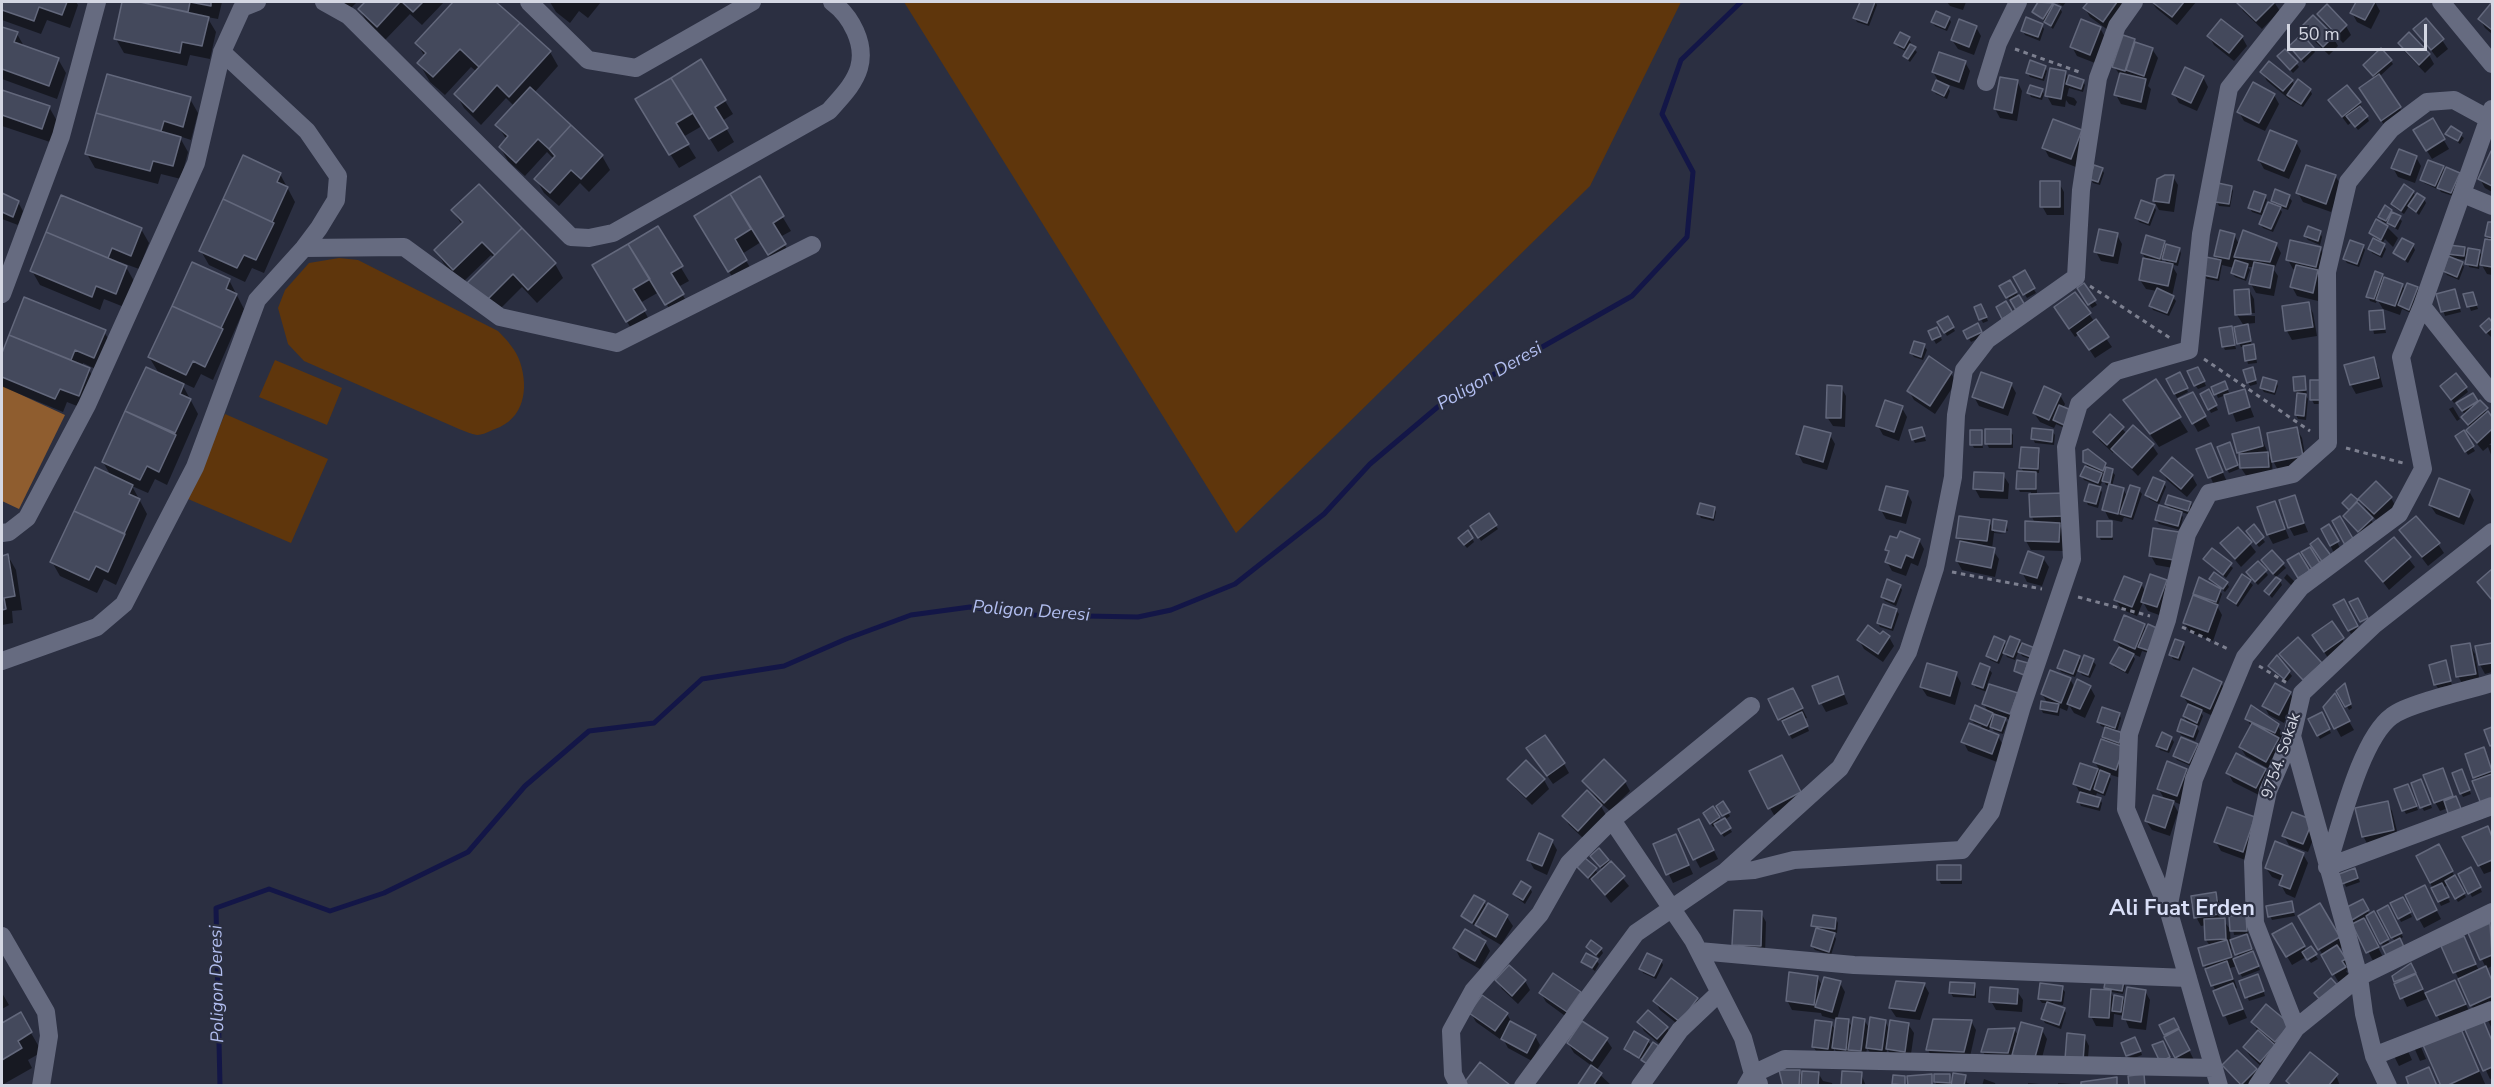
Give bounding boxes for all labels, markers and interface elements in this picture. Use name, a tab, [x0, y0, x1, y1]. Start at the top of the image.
scale bar	[2290, 12, 2430, 50]
text: 50 m	[2298, 22, 2340, 46]
water label: Poligon Deresi	[1434, 338, 1546, 416]
water label: Poligon Deresi	[972, 597, 1090, 627]
street label: 9754. Sokak	[2258, 711, 2306, 801]
district label: Ali Fuat Erden	[2109, 897, 2255, 923]
water label: Poligon Deresi	[206, 925, 230, 1043]

